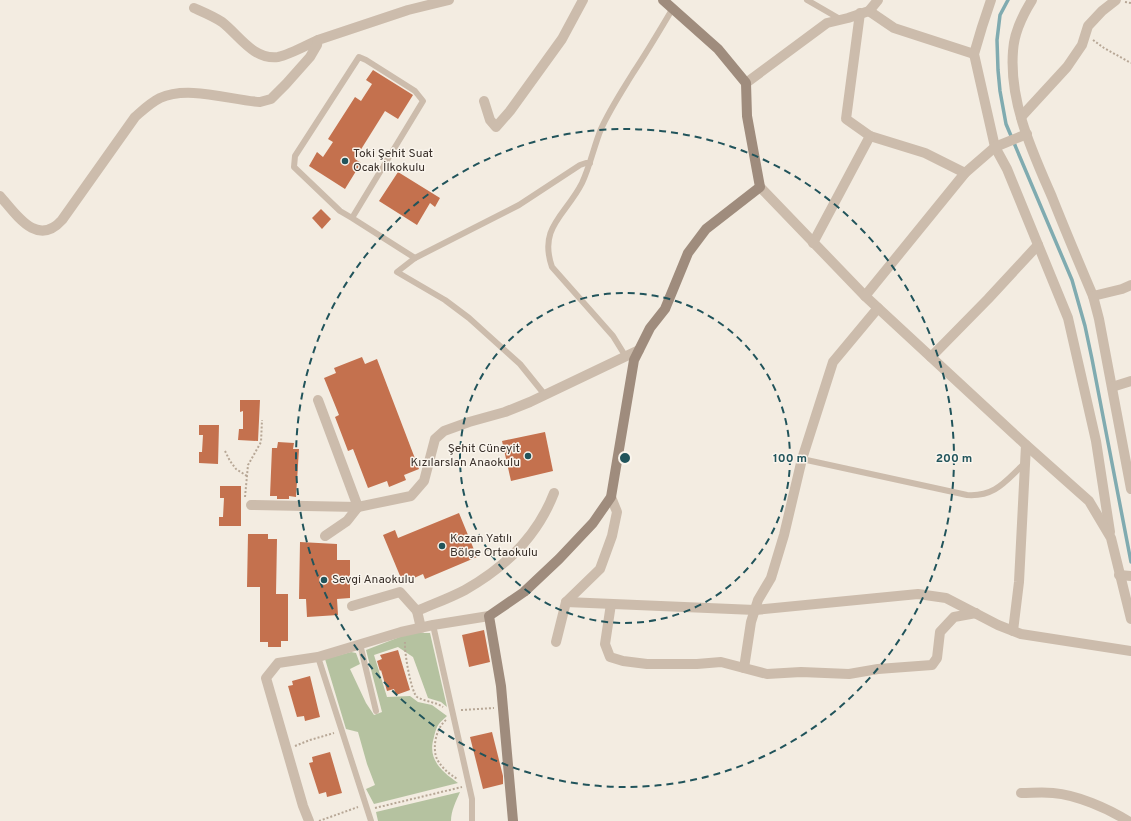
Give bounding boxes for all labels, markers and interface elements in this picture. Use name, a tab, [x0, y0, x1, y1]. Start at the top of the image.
place label: Toki Şehit Suat Ocak İlkokulu	[353, 146, 433, 176]
marker: Toki Şehit Suat Ocak İlkokulu	[340, 156, 350, 166]
place label: Şehit Cüneyit Kızılarslan Anaokulu	[410, 441, 520, 471]
marker: Şehit Cüneyit Kızılarslan Anaokulu	[523, 451, 533, 461]
centre of rings	[618, 451, 632, 465]
text: 100 m	[773, 451, 807, 467]
text: 200 m	[936, 451, 972, 467]
place label: Kozan Yatılı Bölge Ortaokulu	[450, 531, 538, 561]
marker: Kozan Yatılı Bölge Ortaokulu	[437, 541, 447, 551]
place label: Sevgi Anaokulu	[332, 572, 414, 588]
marker: Sevgi Anaokulu	[319, 575, 329, 585]

